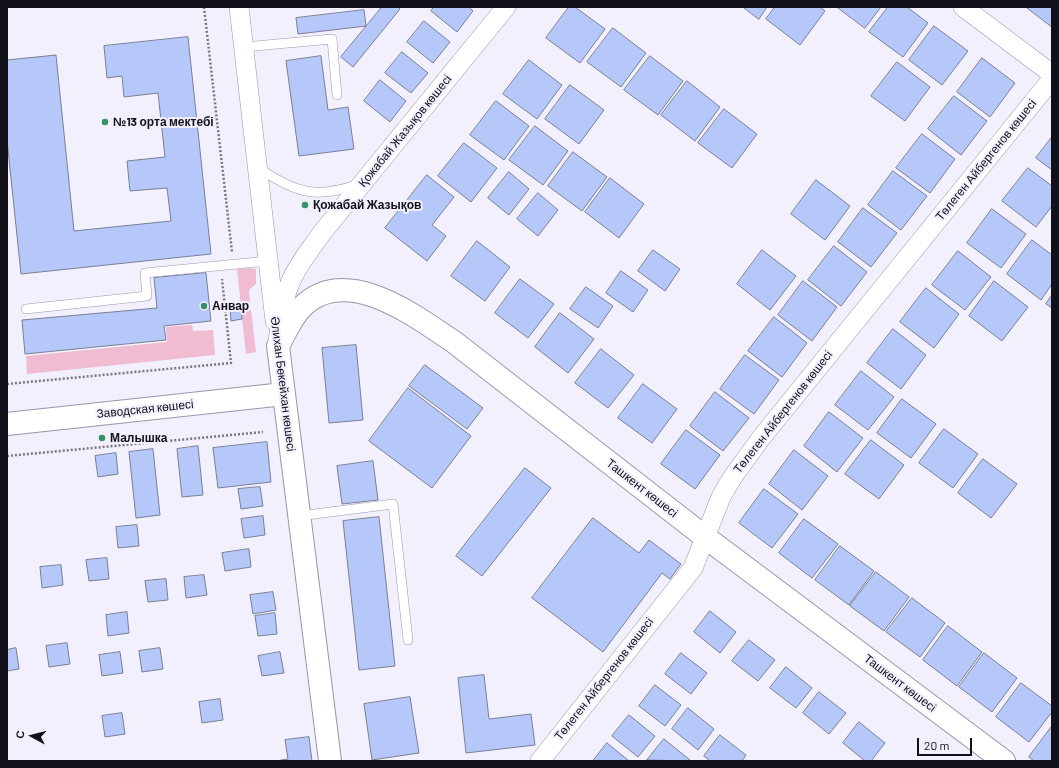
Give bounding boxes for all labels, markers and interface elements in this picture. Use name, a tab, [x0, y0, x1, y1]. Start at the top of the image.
street label: Қожабай Жазықов көшесі	[355, 72, 455, 190]
street label: Төлеген Айбергенов көшесі	[933, 96, 1039, 224]
place label: №13 орта мектебі	[113, 115, 214, 129]
marker: №13 орта мектебі	[100, 117, 110, 127]
place label: Қожабай Жазықов	[313, 198, 421, 212]
marker: Қожабай Жазықов	[300, 200, 310, 210]
place label: Анвар	[212, 299, 249, 313]
marker: Анвар	[199, 301, 209, 311]
street label: Әлихан Бөкейхан көшесі	[268, 316, 298, 452]
street label: Төлеген Айбергенов көшесі	[731, 348, 835, 476]
street label: Заводская көшесі	[96, 397, 194, 421]
place label: Малышка	[110, 431, 167, 445]
marker: Малышка	[97, 433, 107, 443]
street label: Ташкент көшесі	[603, 456, 681, 520]
street label: Төлеген Айбергенов көшесі	[552, 615, 656, 743]
street label: Ташкент көшесі	[861, 651, 939, 715]
north arrow	[12, 716, 52, 756]
text: С	[13, 730, 27, 739]
scale bar	[919, 730, 974, 756]
text: 20 m	[924, 738, 950, 752]

